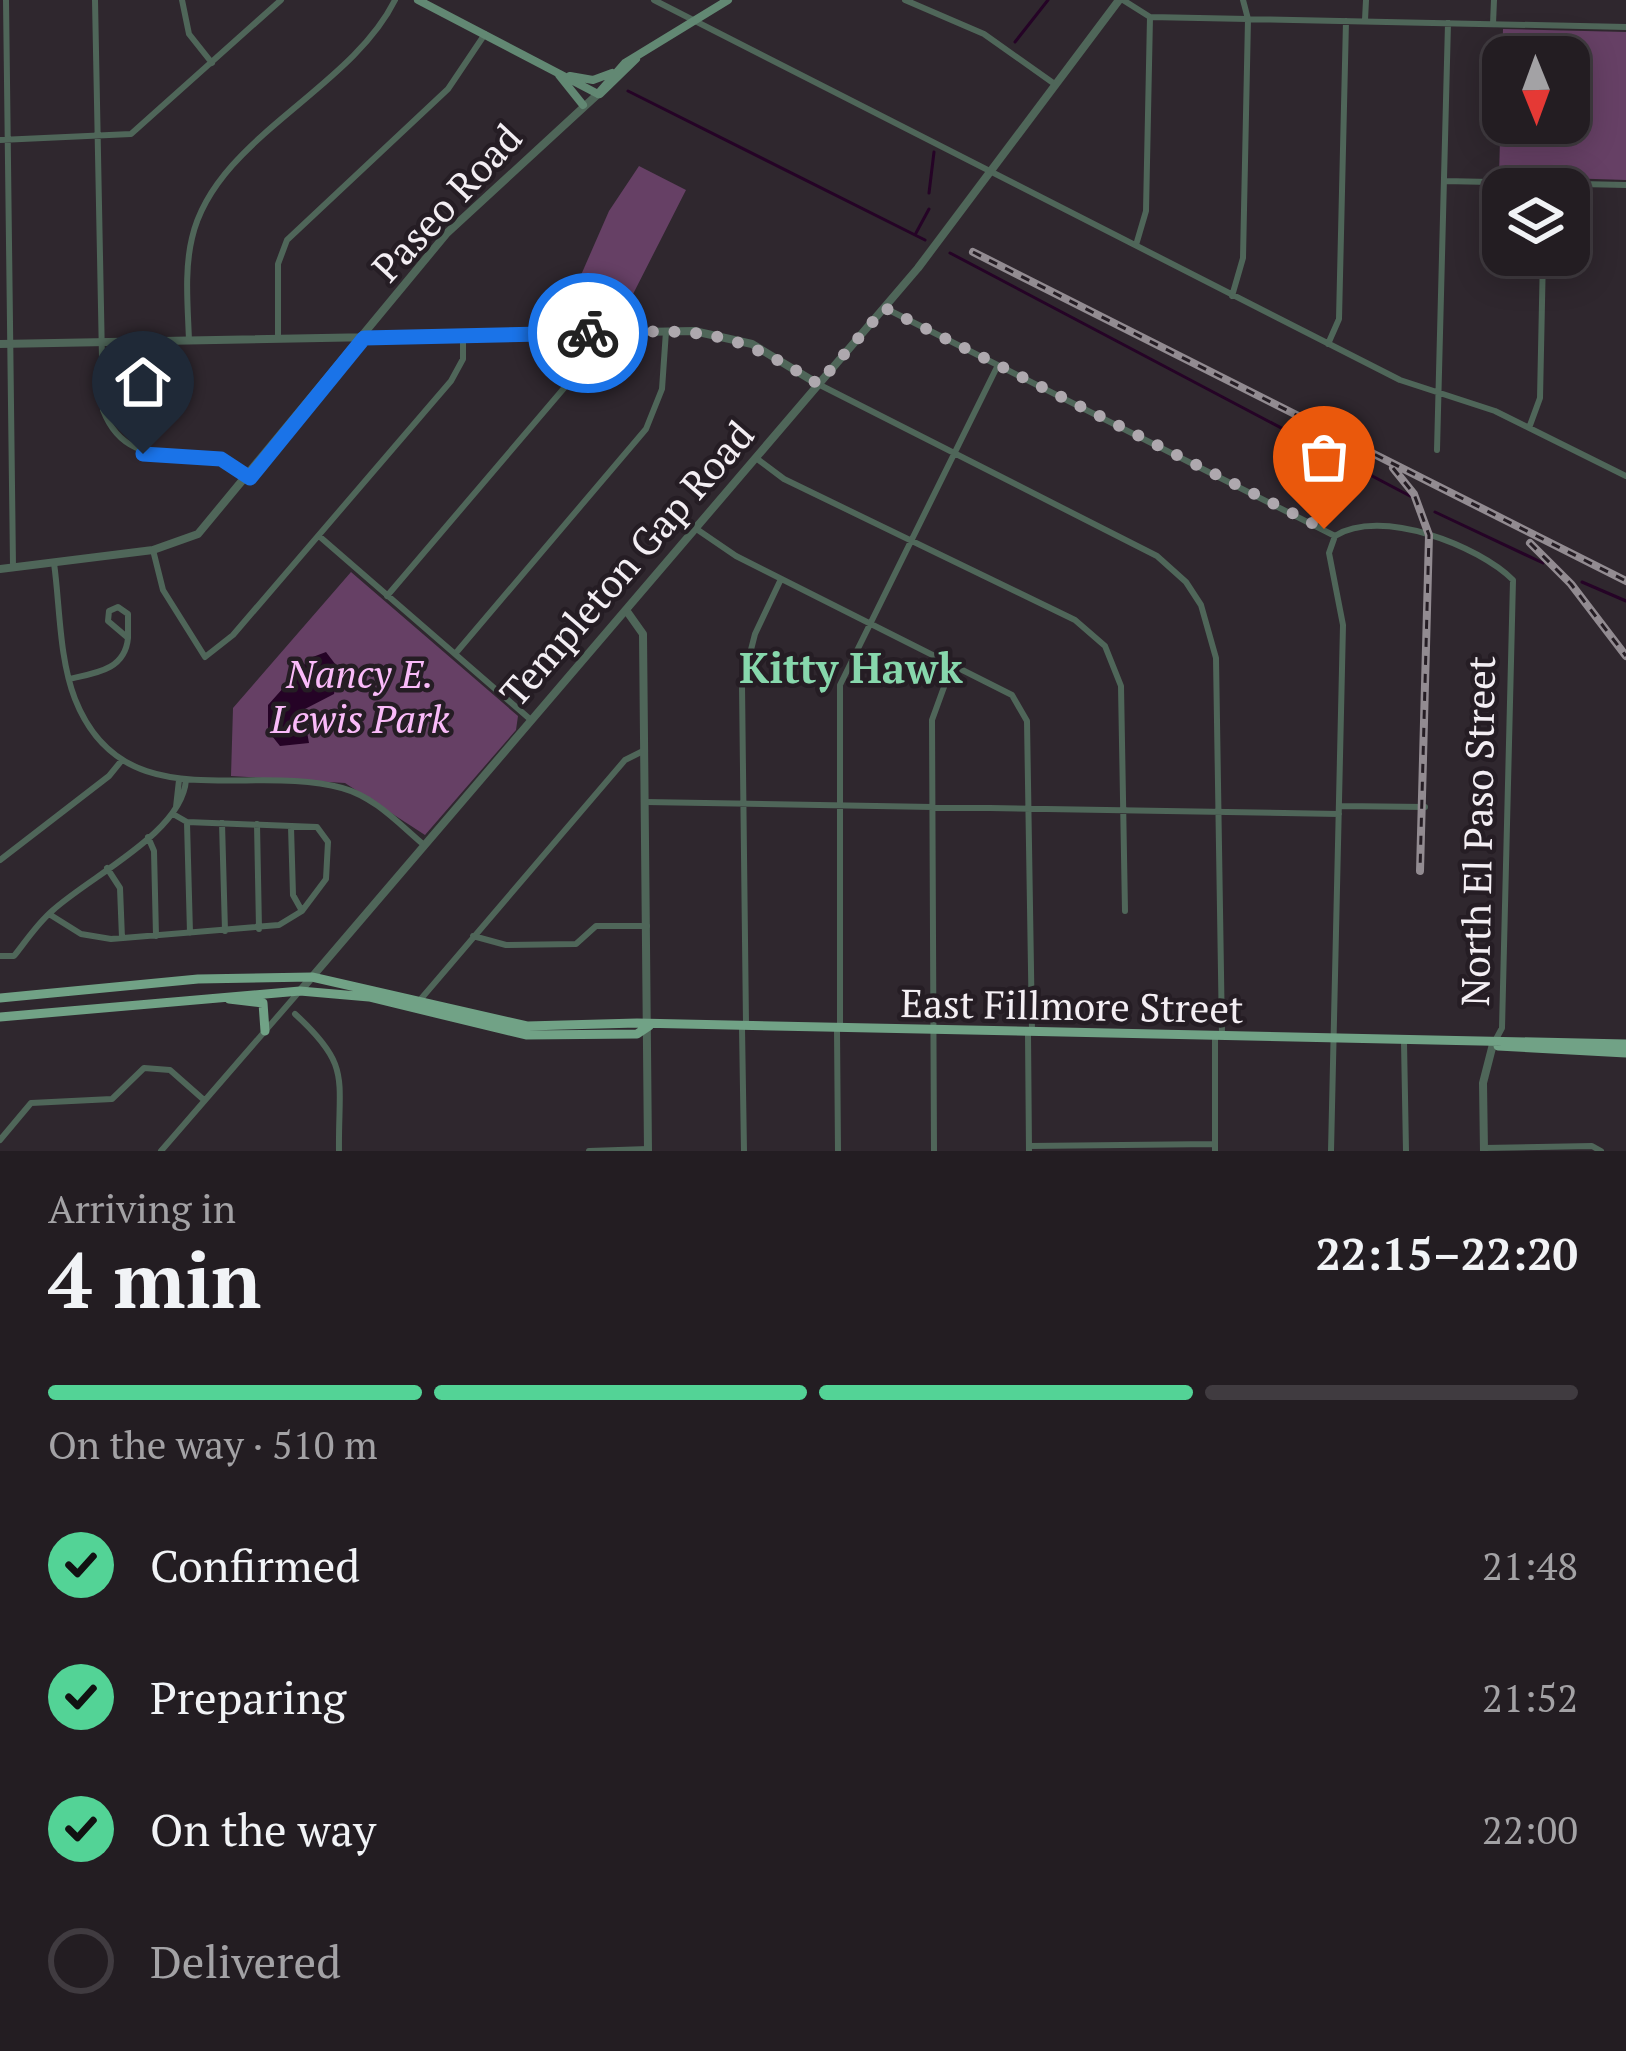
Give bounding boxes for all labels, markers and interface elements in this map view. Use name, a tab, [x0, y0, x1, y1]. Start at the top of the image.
north arrow	[1482, 36, 1590, 144]
map controls	[1482, 36, 1590, 276]
street label: Paseo Road	[360, 112, 532, 292]
button: layers	[1482, 168, 1590, 276]
courier	[528, 273, 648, 393]
icon: bike	[555, 300, 621, 366]
pin	[92, 331, 194, 454]
icon: home	[110, 349, 176, 415]
pin	[1273, 406, 1375, 529]
street label: Templeton Gap Road	[488, 409, 764, 717]
icon: bag	[1291, 424, 1357, 490]
district label: Kitty Hawk	[739, 639, 963, 695]
park label: Nancy E. Lewis Park	[269, 647, 450, 744]
street label: North El Paso Street	[1448, 655, 1506, 1007]
street label: East Fillmore Street	[900, 976, 1244, 1034]
text: Arriving in	[48, 1182, 236, 1234]
text: 22:15–22:20	[1316, 1223, 1578, 1283]
text: 4 min	[48, 1227, 261, 1330]
text: On the way · 510 m	[48, 1418, 378, 1470]
icon: check	[48, 1532, 114, 1598]
text: Confirmed	[150, 1535, 360, 1595]
text: 21:48	[1482, 1539, 1578, 1591]
icon: check	[48, 1664, 114, 1730]
text: Preparing	[150, 1667, 346, 1727]
text: 21:52	[1482, 1671, 1578, 1723]
icon: check	[48, 1796, 114, 1862]
text: On the way	[150, 1799, 376, 1859]
text: 22:00	[1482, 1803, 1578, 1855]
text: Delivered	[150, 1931, 341, 1991]

